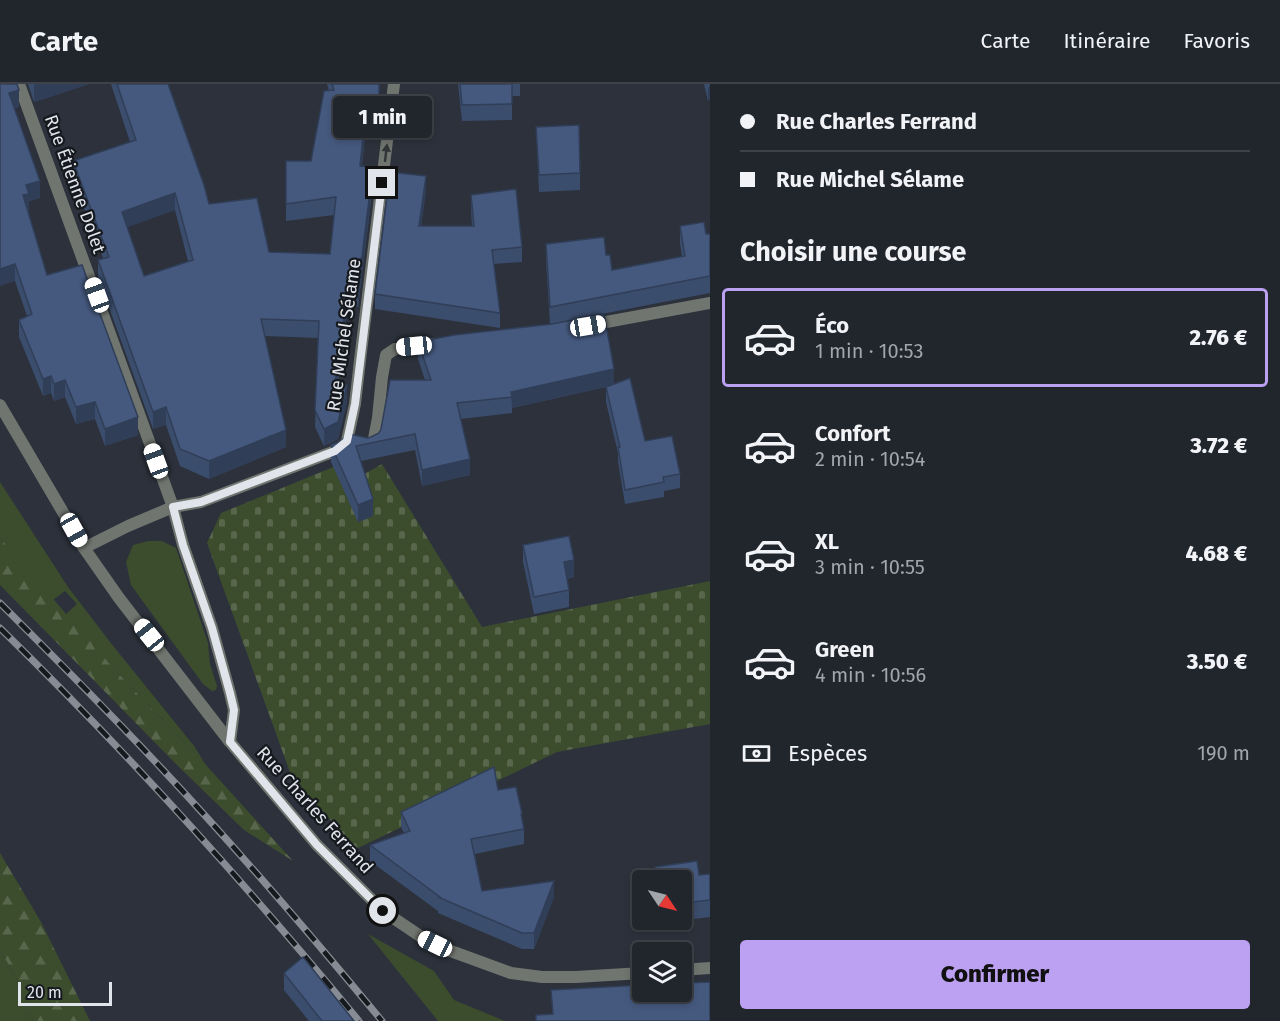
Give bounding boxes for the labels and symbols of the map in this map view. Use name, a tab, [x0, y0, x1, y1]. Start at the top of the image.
callout: 1 min	[332, 96, 431, 138]
street label: Rue Étienne Dolet	[40, 111, 111, 257]
one-way arrow	[381, 143, 391, 162]
route end	[368, 169, 395, 196]
street label: Rue Michel Sélame	[322, 257, 366, 413]
car	[82, 275, 112, 315]
car	[569, 314, 607, 338]
car	[395, 335, 433, 357]
car	[141, 441, 171, 481]
car	[57, 510, 91, 550]
car	[131, 615, 167, 655]
street label: Rue Charles Ferrand	[252, 742, 378, 878]
north arrow	[632, 870, 692, 930]
route start	[369, 897, 396, 924]
car	[415, 928, 455, 960]
scale bar	[18, 979, 112, 1006]

